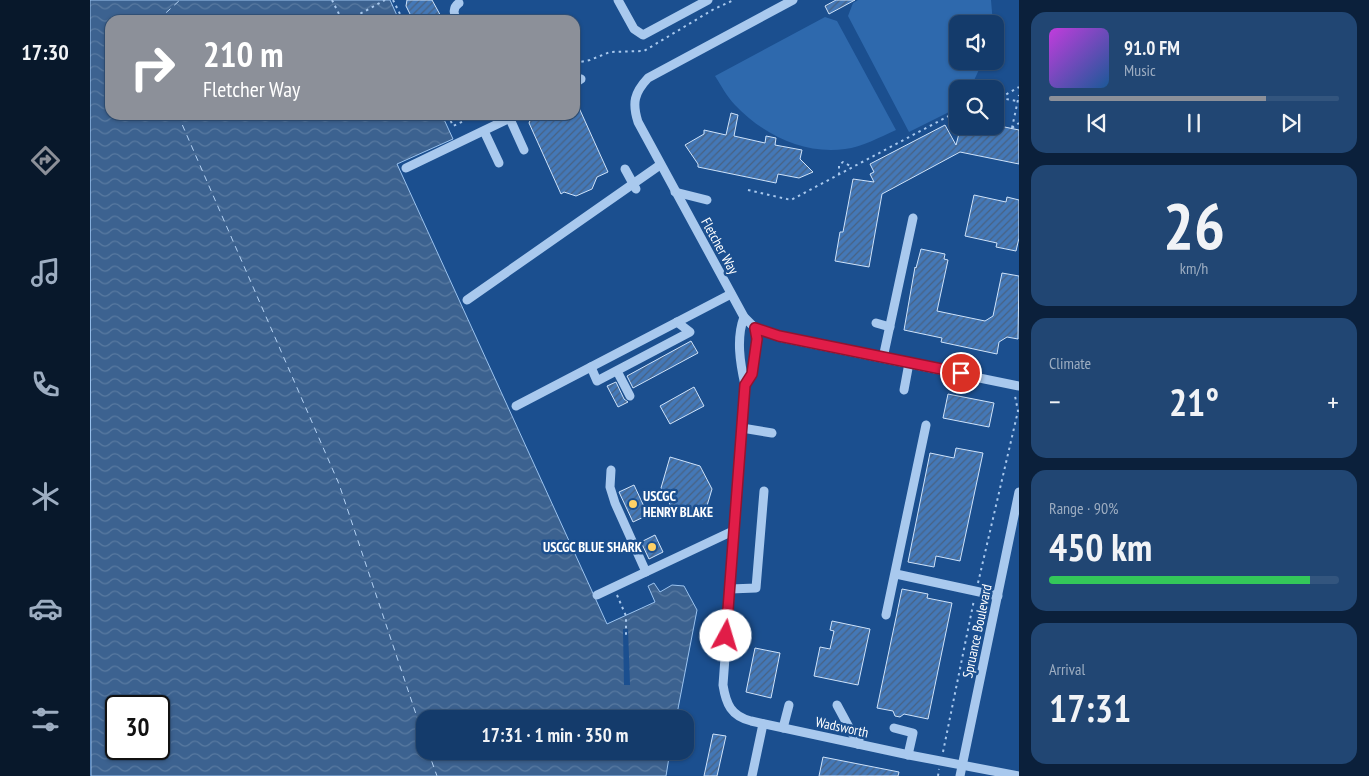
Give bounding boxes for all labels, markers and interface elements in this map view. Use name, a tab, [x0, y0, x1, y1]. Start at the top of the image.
map controls	[949, 15, 1004, 135]
button: sound	[949, 15, 1004, 70]
text: 210 m	[203, 31, 284, 77]
icon: right	[120, 35, 185, 100]
text: 91.0 FM	[1124, 36, 1180, 60]
text: 17:30	[21, 38, 69, 66]
text: Music	[1124, 60, 1156, 80]
text: Fletcher Way	[203, 75, 300, 103]
button: search	[949, 80, 1004, 135]
icon: previous	[1083, 109, 1111, 137]
icon: pause	[1180, 109, 1208, 137]
icon: next	[1277, 109, 1305, 137]
icon: directions	[28, 143, 63, 178]
text: 26	[1163, 183, 1225, 267]
street label: Fletcher Way	[697, 215, 743, 278]
icon: music	[28, 255, 63, 290]
text: km/h	[1180, 258, 1208, 278]
pin	[940, 352, 982, 394]
text: Climate	[1049, 353, 1091, 373]
icon: arrive	[947, 359, 975, 387]
icon: phone	[28, 367, 63, 402]
text: 21°	[1169, 377, 1219, 426]
text: −	[1049, 383, 1061, 420]
text: +	[1327, 383, 1339, 420]
icon: climate	[28, 479, 63, 514]
place label: USCGC HENRY BLAKE	[643, 487, 713, 521]
marker: USCGC HENRY BLAKE	[627, 498, 639, 510]
text: Range · 90%	[1049, 498, 1118, 518]
text: 450 km	[1049, 522, 1152, 571]
place label: USCGC BLUE SHARK	[543, 538, 643, 556]
marker: USCGC BLUE SHARK	[646, 541, 658, 553]
street label: Spruance Boulevard	[958, 582, 996, 680]
icon: car	[28, 591, 63, 626]
position arrow	[699, 609, 751, 661]
text: Arrival	[1049, 659, 1085, 679]
text: 17:31	[1049, 683, 1131, 732]
speed limit sign: 30	[105, 695, 170, 760]
icon: filters	[28, 702, 63, 737]
street label: Wadsworth	[814, 713, 870, 741]
text: 17:31 · 1 min · 350 m	[482, 723, 628, 747]

